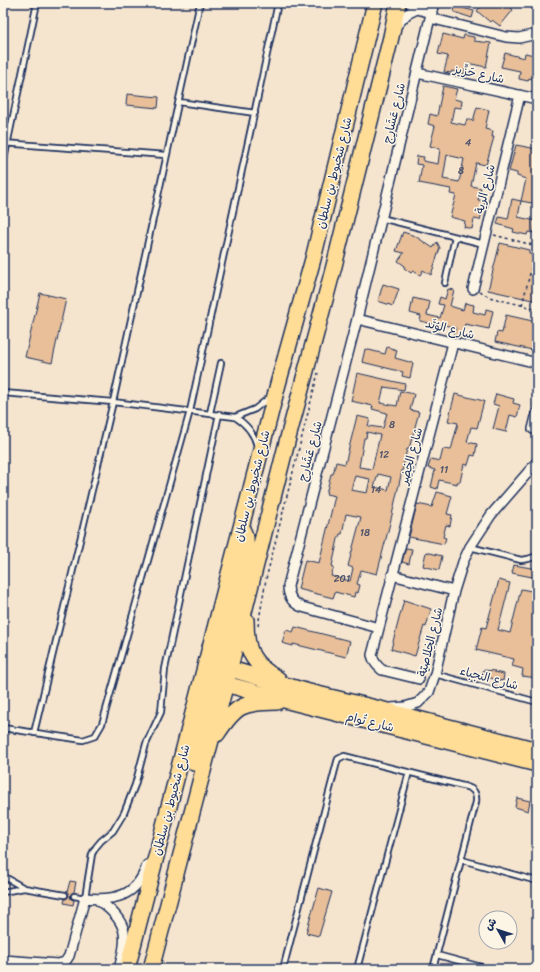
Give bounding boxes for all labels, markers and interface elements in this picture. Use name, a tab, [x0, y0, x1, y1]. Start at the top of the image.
street label: شارع حَزِّيز	[451, 58, 507, 90]
street label: شارع عَشَارِج	[376, 80, 412, 146]
street label: شارع شخبوط بن سلطان	[309, 115, 359, 231]
house number: 4	[465, 134, 471, 152]
house number: 8	[458, 162, 464, 180]
street label: شارع الرية	[468, 162, 502, 216]
street label: شارع الوُتَد	[423, 312, 477, 346]
house number: 8	[389, 416, 395, 434]
street label: شارع عَشَارِج	[291, 418, 329, 484]
street label: شارع الخِضِر	[393, 425, 429, 488]
street label: شارع شخبوط بن سلطان	[227, 428, 277, 544]
house number: 12	[379, 446, 389, 464]
house number: 11	[440, 461, 448, 479]
house number: 14	[371, 481, 381, 499]
house number: 18	[360, 524, 370, 542]
house number: 201	[334, 570, 350, 588]
street label: شارع الخِلاصيّة	[411, 605, 449, 679]
street label: شارع النجباء	[457, 660, 521, 696]
street label: شارع تُوام	[343, 705, 397, 739]
street label: شارع شخبوط بن سلطان	[146, 742, 196, 858]
north arrow	[478, 910, 518, 950]
text: ش	[479, 913, 502, 935]

